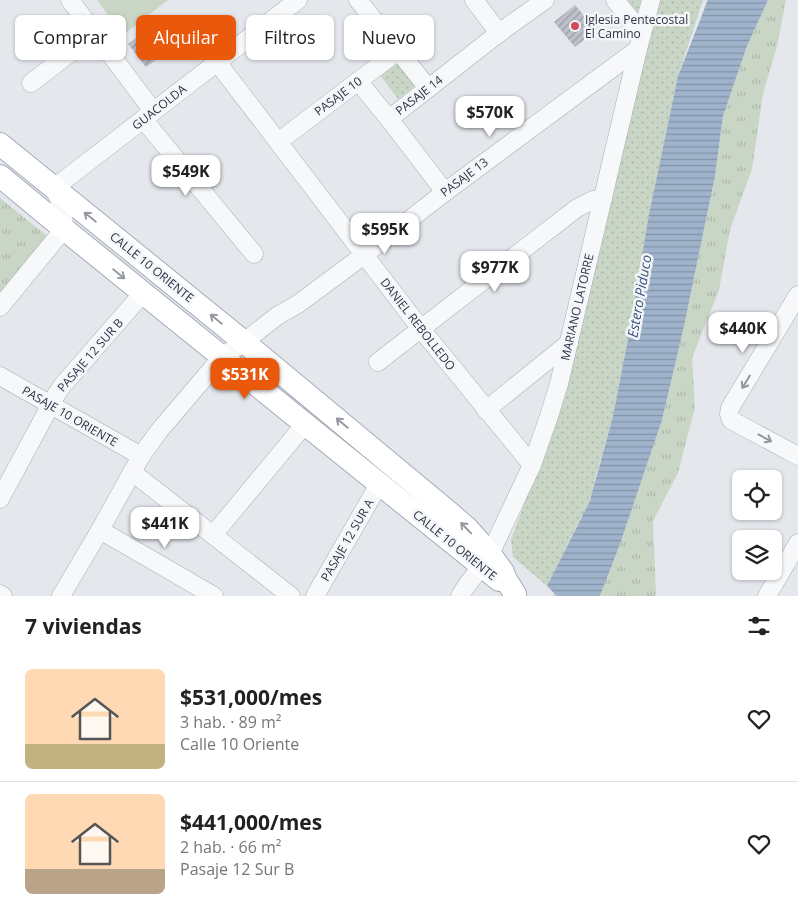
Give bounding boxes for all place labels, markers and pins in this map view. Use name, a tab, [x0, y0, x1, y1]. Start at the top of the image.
place label: Iglesia Pentecostal El Camino	[585, 11, 688, 42]
marker: Iglesia Pentecostal El Camino	[569, 20, 581, 32]
pin: $570K	[455, 96, 525, 138]
pin: $549K	[151, 154, 221, 197]
pin: $595K	[350, 212, 420, 255]
pin: $977K	[460, 250, 530, 293]
pin: $440K	[708, 312, 778, 354]
pin: $531K	[210, 358, 280, 400]
pin: $441K	[130, 506, 200, 549]

